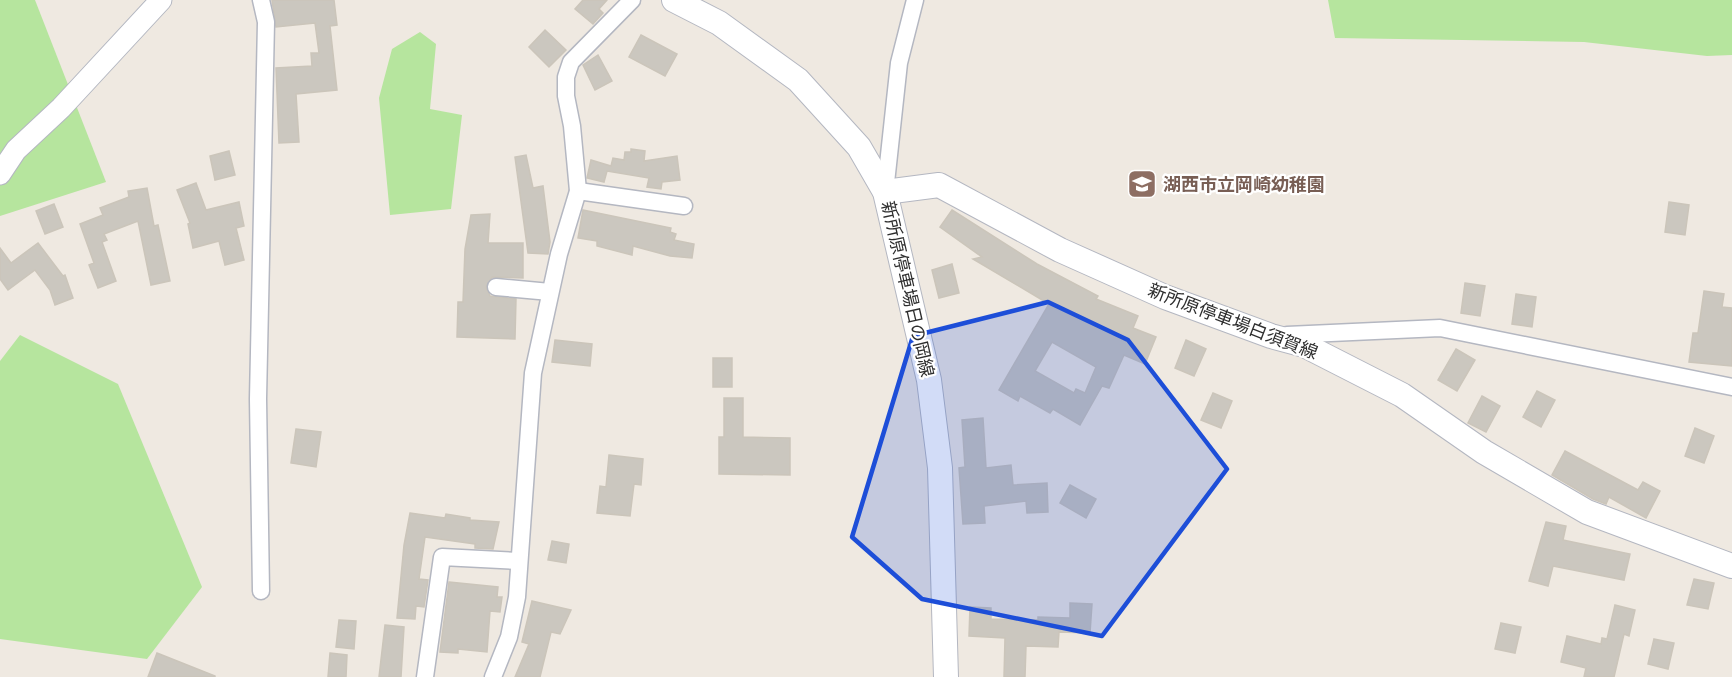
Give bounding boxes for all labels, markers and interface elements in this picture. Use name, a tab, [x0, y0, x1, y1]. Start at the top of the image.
school or university icon: 湖西市立岡崎幼稚園	[1126, 168, 1158, 200]
place label: 湖西市立岡崎幼稚園	[1163, 173, 1325, 196]
street label: 新所原停車場日の岡線	[877, 199, 939, 379]
street label: 新所原停車場白須賀線	[1145, 278, 1321, 364]

